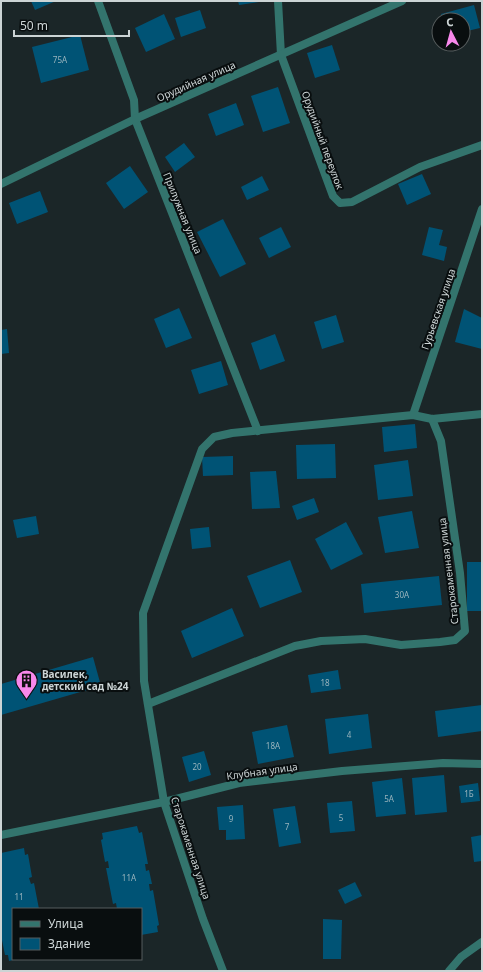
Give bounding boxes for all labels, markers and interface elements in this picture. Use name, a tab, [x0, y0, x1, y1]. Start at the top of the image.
scale bar	[14, 12, 129, 38]
north arrow	[431, 12, 471, 52]
text: С	[446, 14, 454, 29]
text: 50 m	[20, 17, 48, 34]
house number: 75А	[53, 54, 68, 65]
street label: Орудийная улица	[154, 57, 238, 105]
street label: Орудийный переулок	[299, 89, 348, 192]
street label: Прилужная улица	[160, 170, 206, 256]
street label: Гурьевская улица	[418, 267, 458, 351]
street label: Старокаменная улица	[435, 517, 461, 625]
house number: 30А	[395, 589, 410, 600]
building icon: Василек, детский сад №24	[13, 667, 39, 700]
place label: Василек, детский сад №24	[42, 667, 129, 693]
house number: 18	[320, 677, 330, 688]
house number: 4	[347, 729, 352, 740]
house number: 18А	[266, 740, 281, 751]
street label: Клубная улица	[226, 759, 298, 783]
house number: 20	[192, 761, 202, 772]
house number: 1Б	[464, 788, 474, 799]
house number: 5А	[384, 793, 395, 804]
street label: Старокаменная улица	[168, 795, 214, 901]
house number: 5	[339, 812, 344, 823]
house number: 9	[229, 813, 234, 824]
house number: 7	[285, 821, 290, 832]
house number: 11А	[122, 872, 137, 883]
house number: 11	[14, 891, 24, 902]
legend	[12, 908, 142, 960]
text: Улица	[48, 915, 83, 932]
text: Здание	[48, 935, 91, 952]

